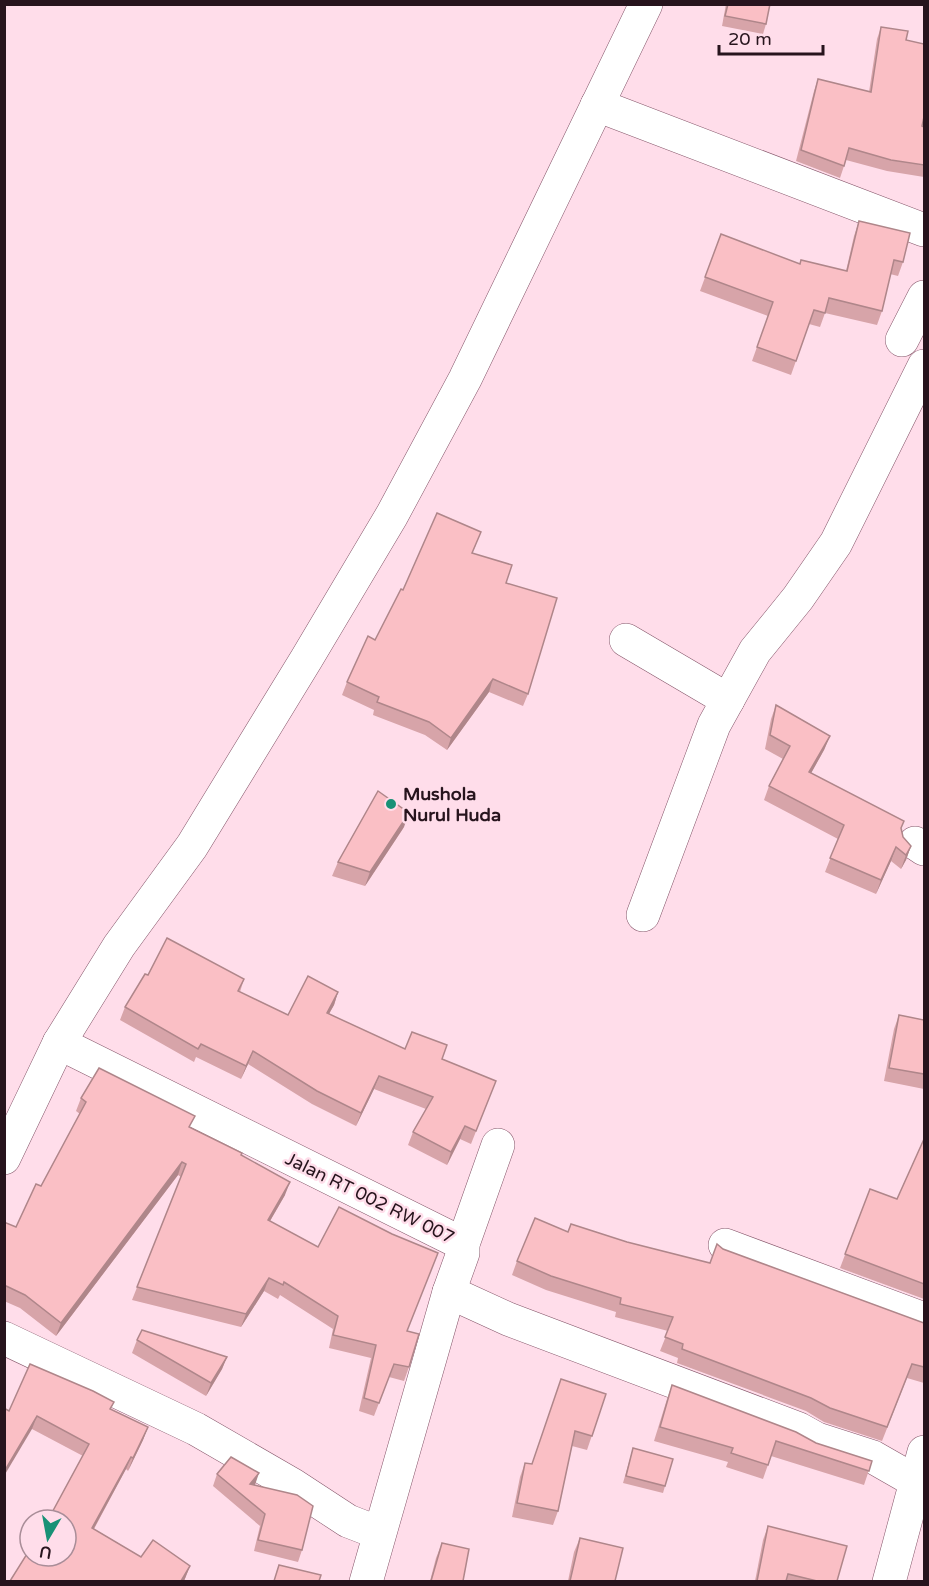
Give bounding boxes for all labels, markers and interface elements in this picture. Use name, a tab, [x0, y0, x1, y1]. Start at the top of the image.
scale bar	[719, 18, 822, 56]
text: 20 m	[728, 28, 772, 50]
place label: Mushola Nurul Huda	[403, 783, 501, 826]
marker: Mushola Nurul Huda	[384, 797, 398, 811]
street label: Jalan RT 002 RW 007	[282, 1147, 458, 1249]
north arrow	[18, 1508, 78, 1568]
text: U	[38, 1541, 53, 1563]

